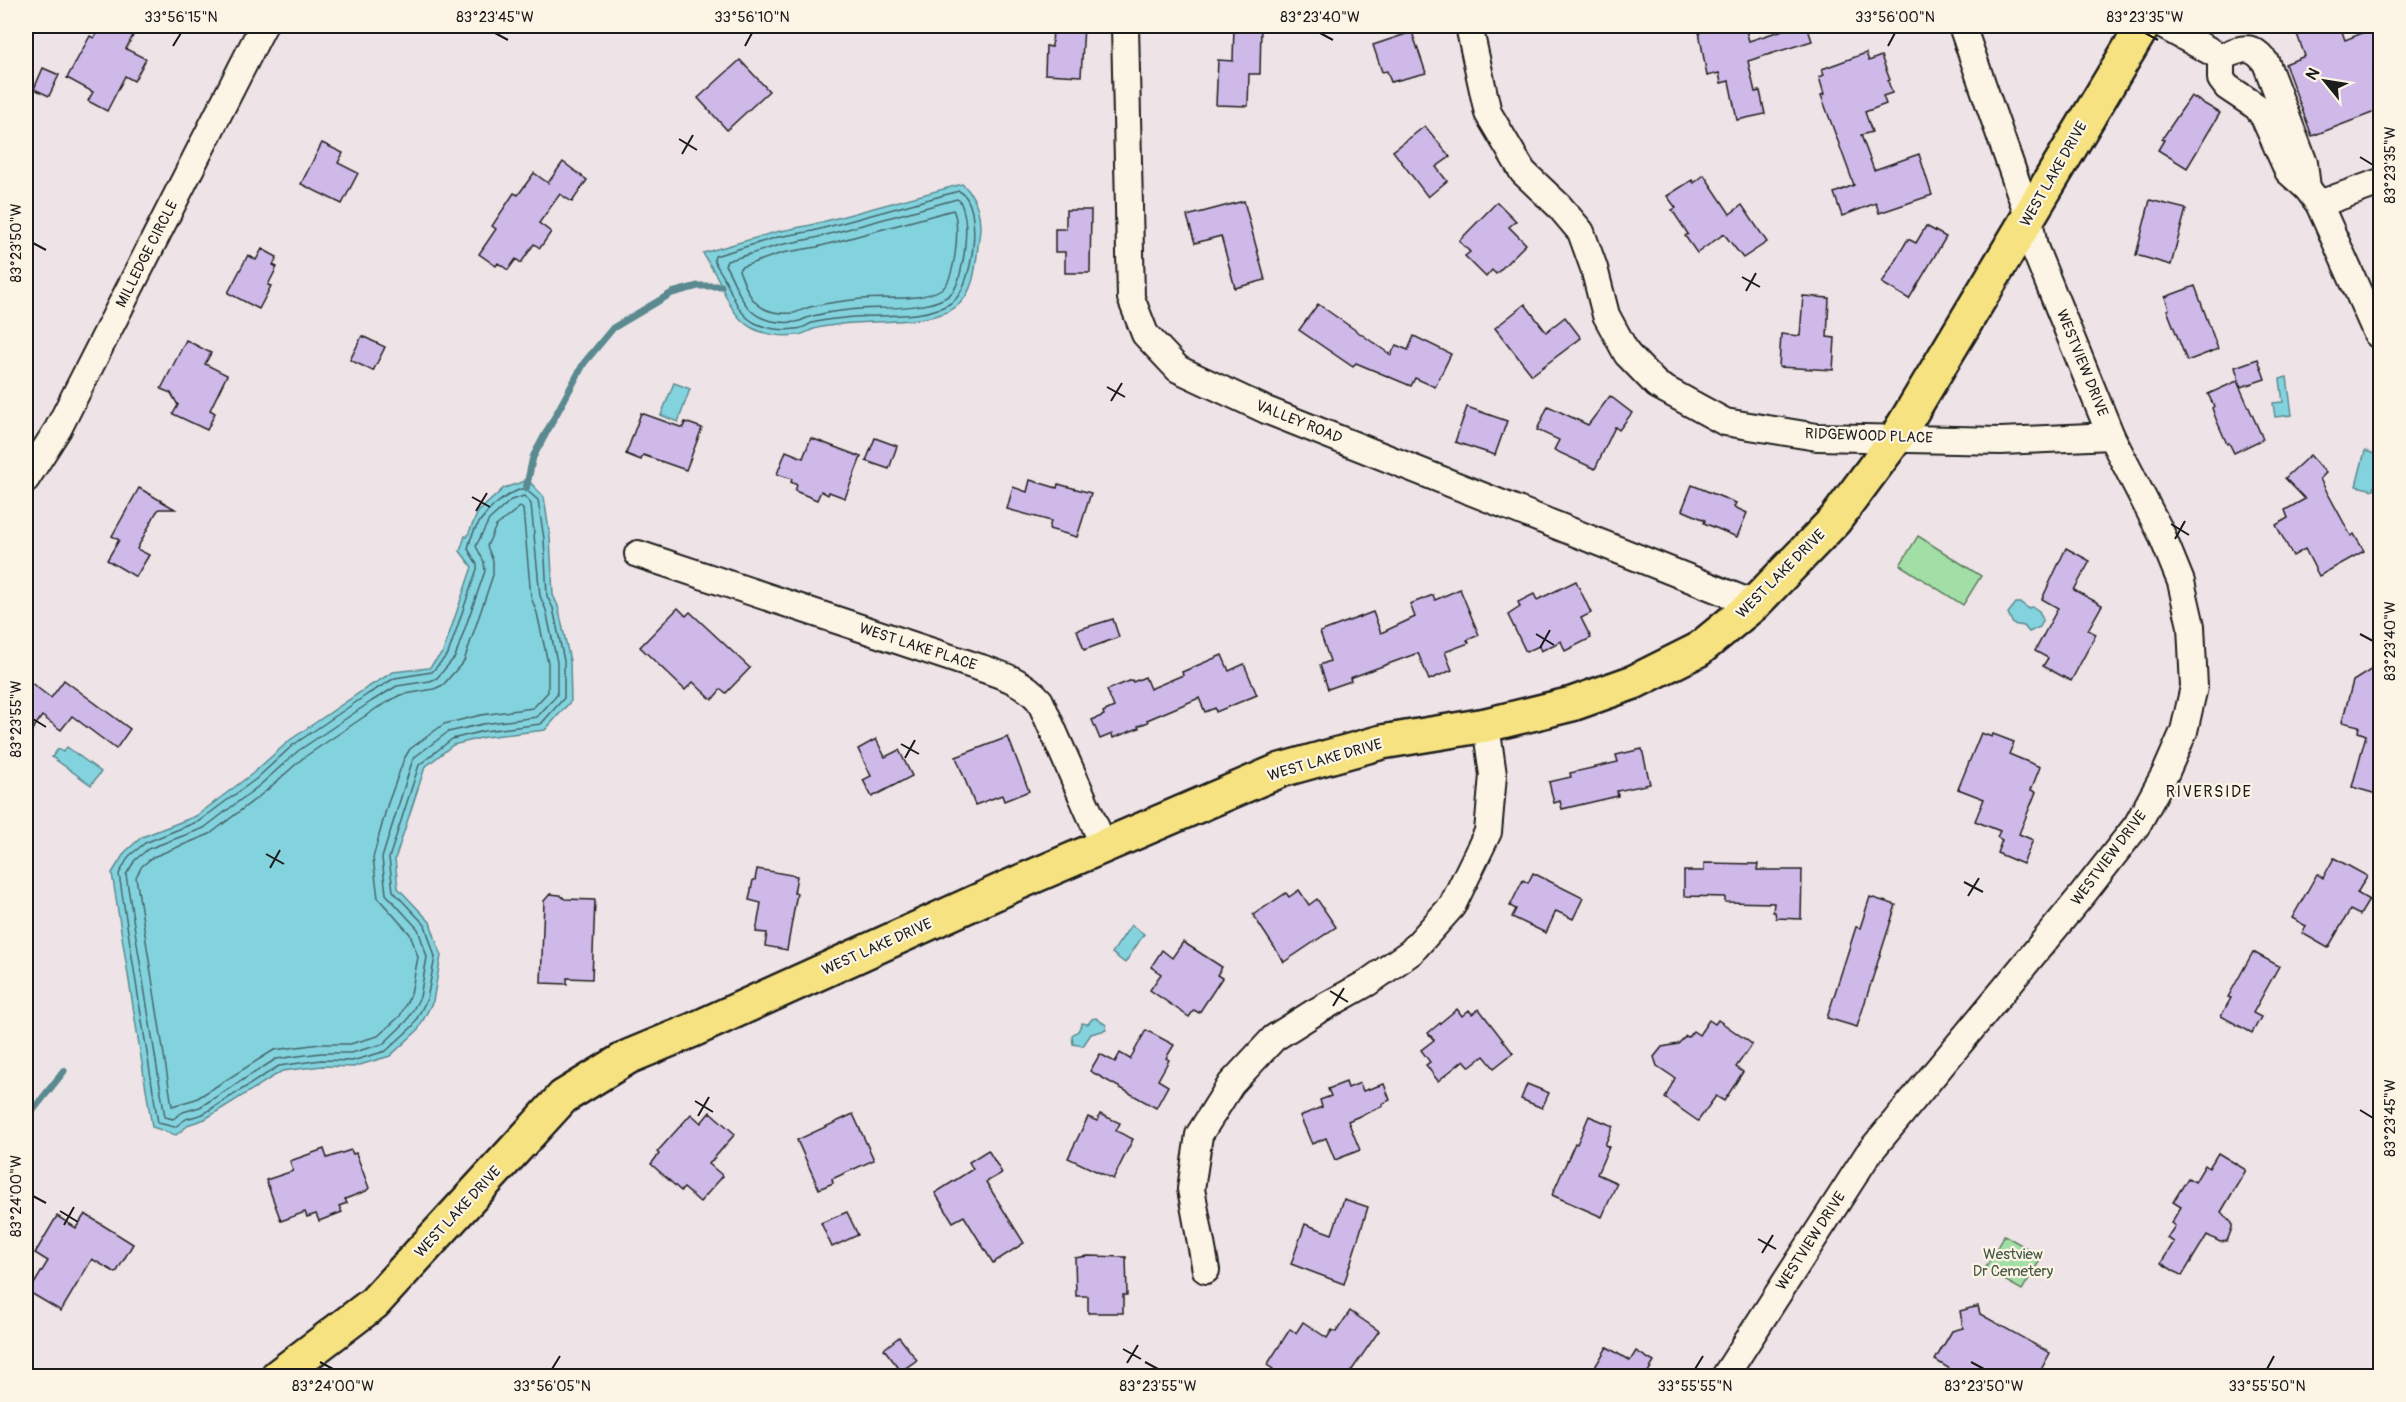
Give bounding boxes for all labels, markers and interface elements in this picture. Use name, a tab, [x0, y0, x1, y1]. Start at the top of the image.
text: 33°56'15"N	[144, 8, 218, 27]
text: 83°23'45"W	[456, 8, 534, 27]
text: 33°56'10"N	[714, 8, 790, 27]
text: 83°23'40"W	[1280, 8, 1360, 27]
text: 33°56'00"N	[1855, 8, 1935, 27]
text: 83°23'35"W	[2106, 8, 2184, 27]
north arrow	[2295, 51, 2355, 111]
text: N	[2302, 64, 2324, 84]
street label: WEST LAKE DRIVE	[2016, 118, 2092, 230]
text: 83°23'35"W	[2381, 126, 2400, 204]
street label: MILLEDGE CIRCLE	[112, 197, 182, 311]
text: 83°23'50"W	[7, 203, 26, 283]
street label: WESTVIEW DRIVE	[2052, 307, 2112, 420]
street label: VALLEY ROAD	[1253, 396, 1345, 448]
street label: RIDGEWOOD PLACE	[1805, 424, 1934, 448]
street label: WEST LAKE DRIVE	[1732, 525, 1830, 623]
text: 83°23'40"W	[2381, 601, 2400, 681]
street label: WEST LAKE PLACE	[857, 619, 979, 675]
text: 83°23'55"W	[7, 680, 26, 757]
street label: WEST LAKE DRIVE	[1266, 735, 1385, 785]
district label: RIVERSIDE	[2166, 782, 2252, 802]
street label: WESTVIEW DRIVE	[2067, 807, 2151, 909]
street label: WEST LAKE DRIVE	[819, 914, 935, 980]
text: 83°23'45"W	[2381, 1079, 2400, 1157]
text: 83°24'00"W	[7, 1155, 26, 1237]
street label: WEST LAKE DRIVE	[411, 1162, 505, 1262]
street label: WESTVIEW DRIVE	[1772, 1188, 1850, 1294]
park label: Westview Dr Cemetery	[1973, 1245, 2054, 1281]
text: 83°24'00"W	[292, 1377, 374, 1396]
text: 33°56'05"N	[513, 1377, 591, 1396]
text: 83°23'55"W	[1120, 1377, 1197, 1396]
text: 33°55'55"N	[1657, 1377, 1733, 1396]
text: 83°23'50"W	[1944, 1377, 2024, 1396]
text: 33°55'50"N	[2228, 1377, 2306, 1396]

